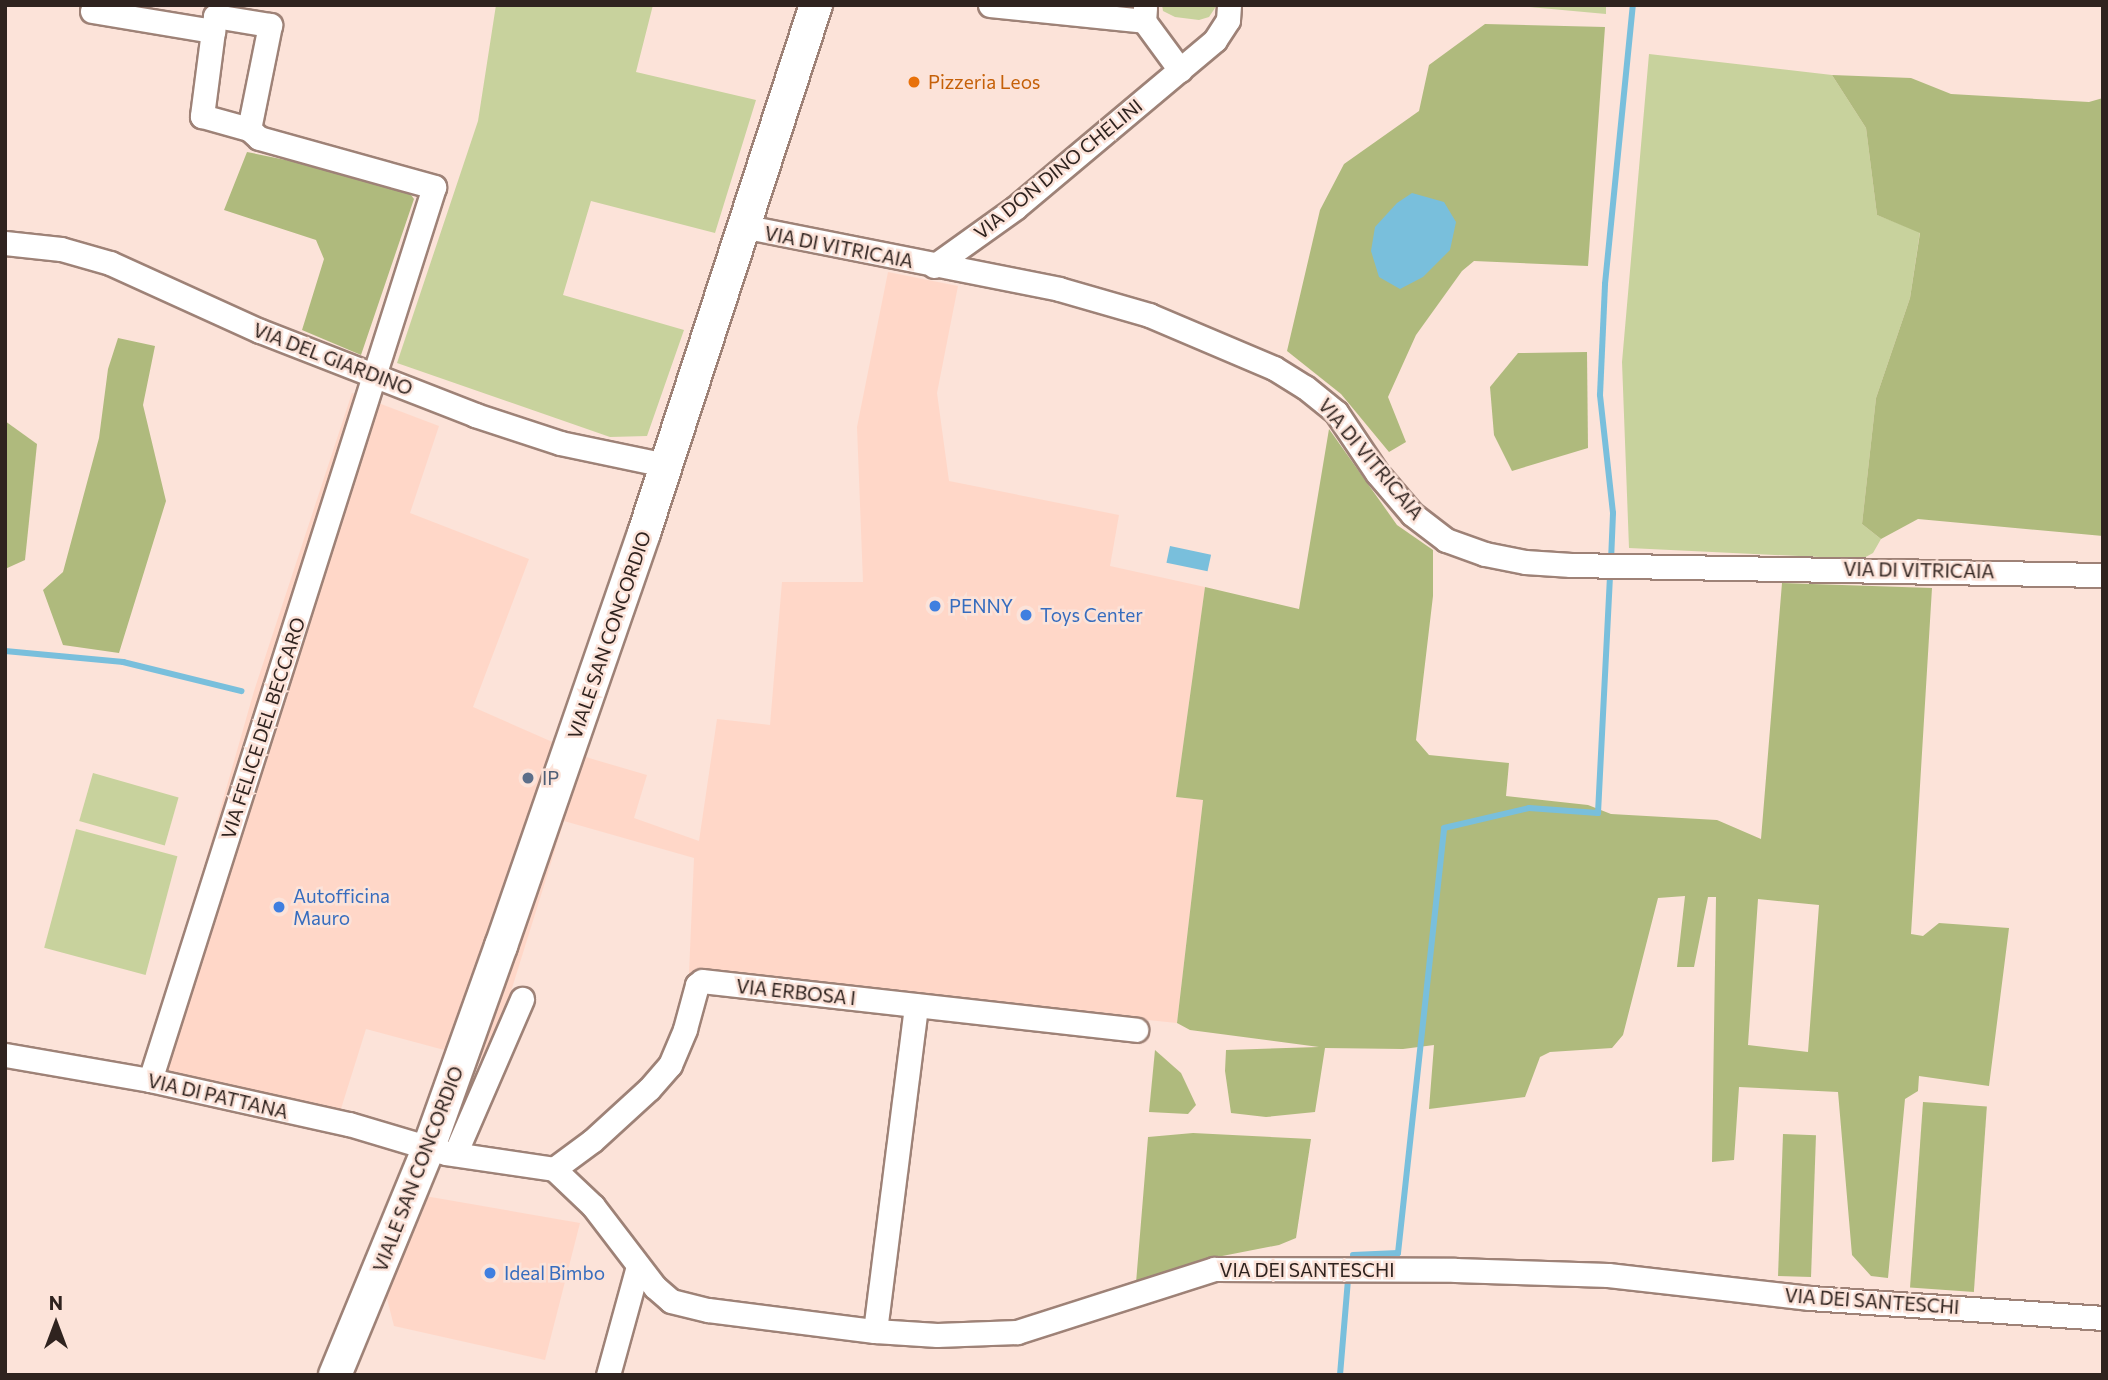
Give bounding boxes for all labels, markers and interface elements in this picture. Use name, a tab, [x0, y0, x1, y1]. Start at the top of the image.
place label: Pizzeria Leos	[928, 71, 1040, 93]
marker: Pizzeria Leos	[906, 74, 922, 90]
street label: VIA DON DINO CHELINI	[969, 94, 1147, 244]
street label: VIA DI VITRICAIA	[763, 221, 915, 273]
street label: VIA DEL GIARDINO	[250, 318, 416, 400]
street label: VIA DI VITRICAIA	[1314, 394, 1428, 524]
street label: VIALE SAN CONCORDIO	[563, 528, 655, 742]
street label: VIA DI VITRICAIA	[1843, 557, 1995, 583]
place label: PENNY	[949, 595, 1013, 617]
marker: PENNY	[927, 598, 943, 614]
place label: Toys Center	[1040, 604, 1143, 626]
marker: Toys Center	[1018, 607, 1034, 623]
street label: VIA FELICE DEL BECCARO	[216, 614, 310, 842]
place label: IP	[542, 767, 559, 789]
marker: IP	[520, 770, 536, 786]
place label: Autofficina Mauro	[293, 885, 390, 929]
marker: Autofficina Mauro	[271, 899, 287, 915]
street label: VIA ERBOSA I	[735, 974, 857, 1010]
street label: VIALE SAN CONCORDIO	[368, 1063, 468, 1275]
street label: VIA DI PATTANA	[145, 1069, 291, 1123]
street label: VIA DEI SANTESCHI	[1219, 1259, 1395, 1281]
place label: Ideal Bimbo	[504, 1262, 605, 1284]
marker: Ideal Bimbo	[482, 1265, 498, 1281]
street label: VIA DEI SANTESCHI	[1784, 1284, 1960, 1318]
north arrow	[21, 1289, 91, 1359]
text: N	[49, 1291, 63, 1314]

